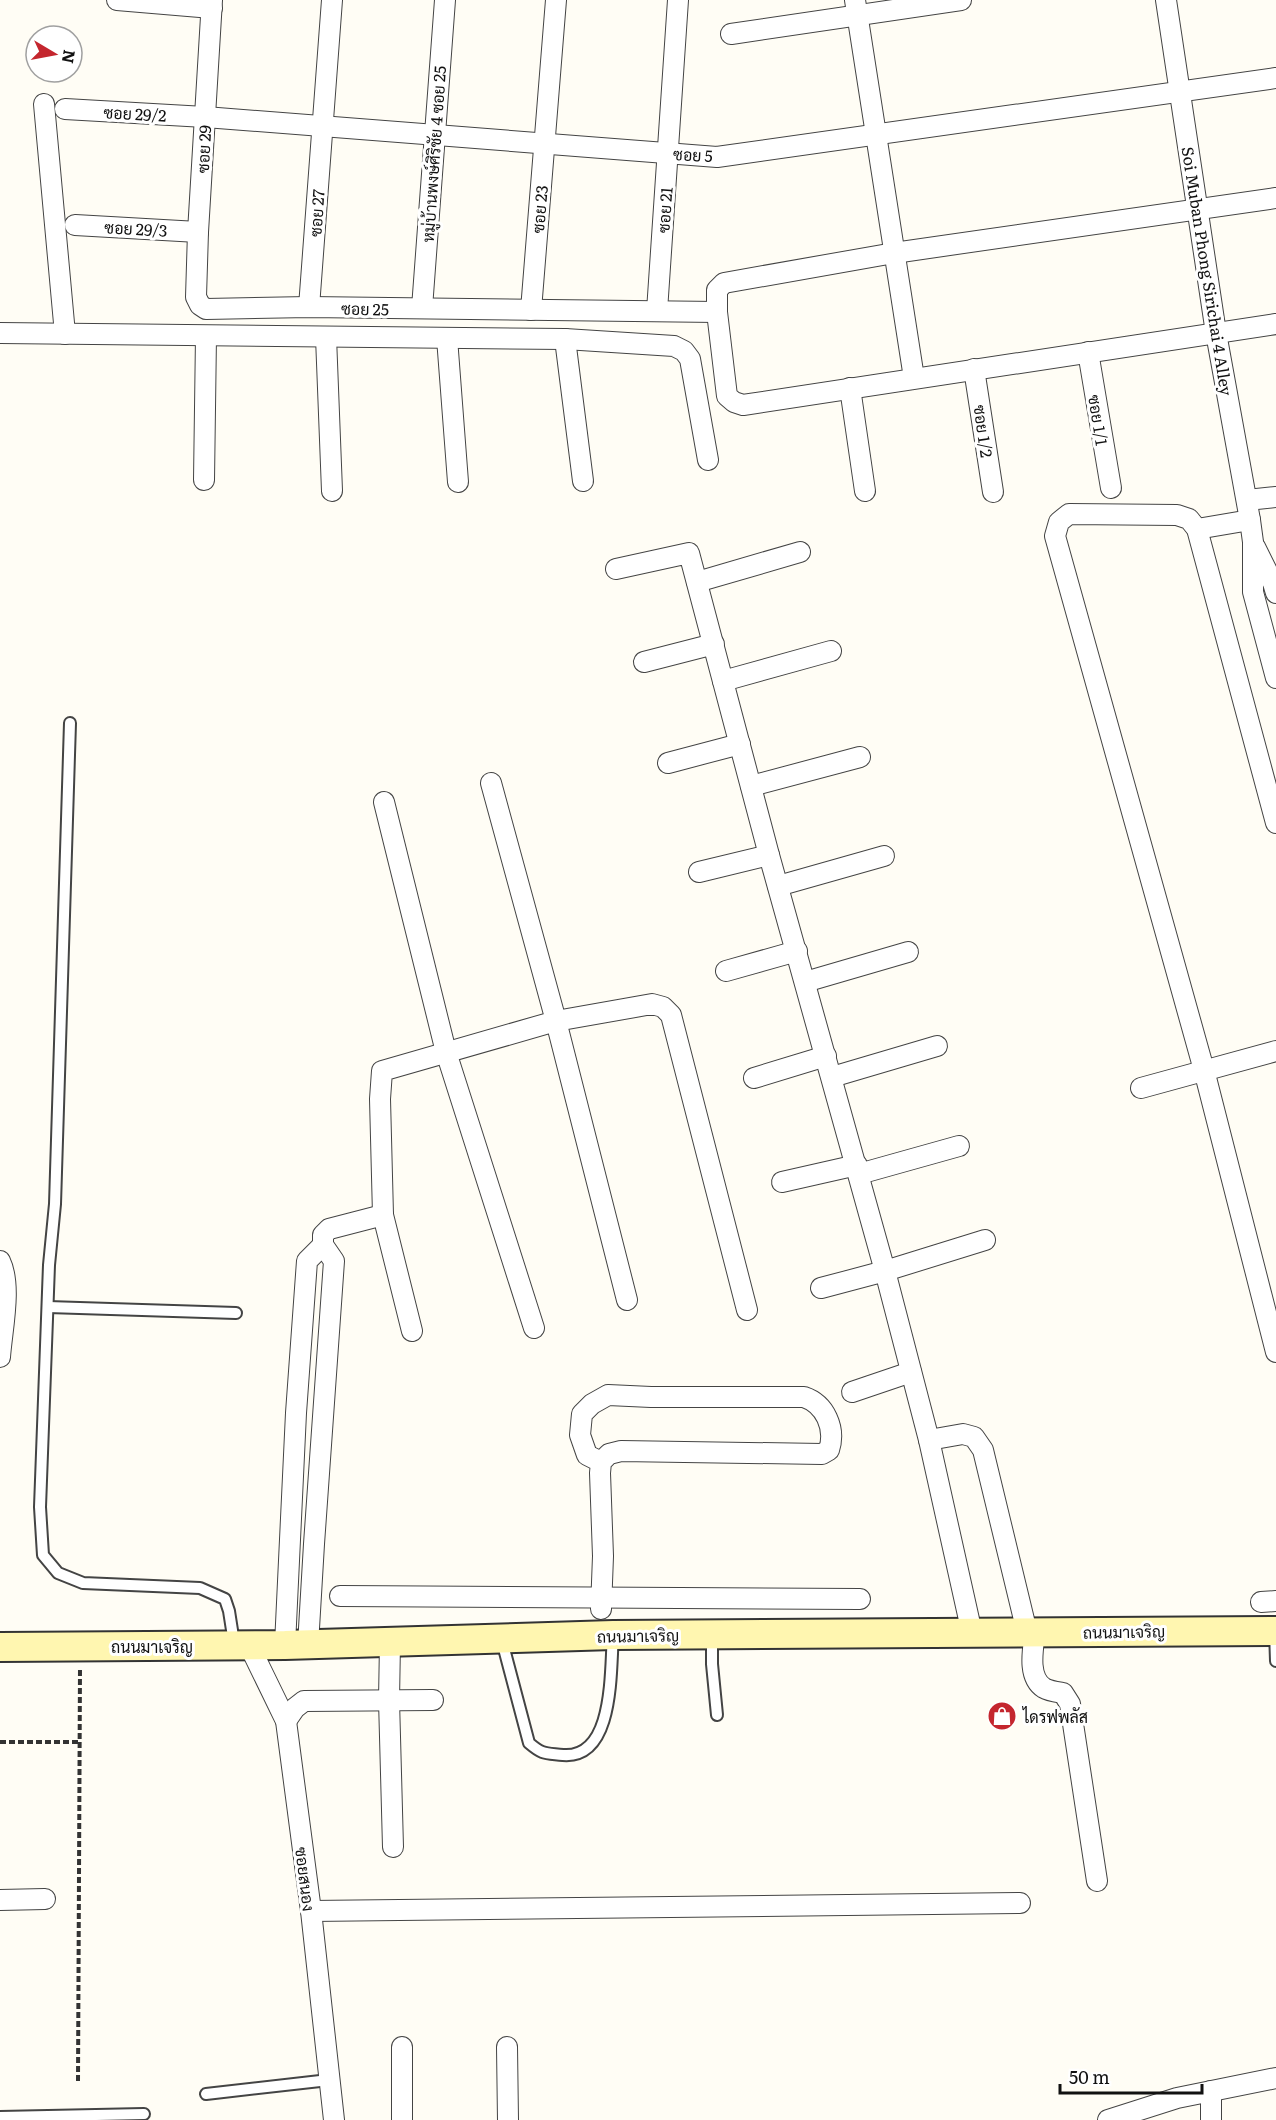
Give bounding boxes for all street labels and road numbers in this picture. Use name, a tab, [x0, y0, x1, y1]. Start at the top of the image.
street label: หมู่บ้านพงษ์ศิริชัย 4 ซอย 25	[415, 65, 452, 243]
street label: ซอย 29/2	[103, 99, 167, 127]
street label: ซอย 29	[190, 124, 216, 174]
street label: ซอย 5	[673, 141, 713, 167]
street label: Soi Muban Phong Sirichai 4 Alley	[1176, 145, 1240, 398]
street label: ซอย 23	[525, 184, 553, 234]
street label: ซอย 21	[650, 186, 678, 234]
street label: ซอย 27	[302, 188, 330, 238]
street label: ซอย 29/3	[104, 214, 168, 242]
street label: ซอย 25	[341, 296, 389, 320]
street label: ซอย 1/1	[1083, 393, 1115, 448]
street label: ซอย 1/2	[968, 403, 1000, 459]
street label: ถนนมาเจริญ	[1083, 1618, 1165, 1644]
street label: ถนนมาเจริญ	[597, 1622, 679, 1648]
street label: ถนนมาเจริญ	[111, 1634, 193, 1658]
street label: ซอยสนอง	[290, 1846, 322, 1912]

